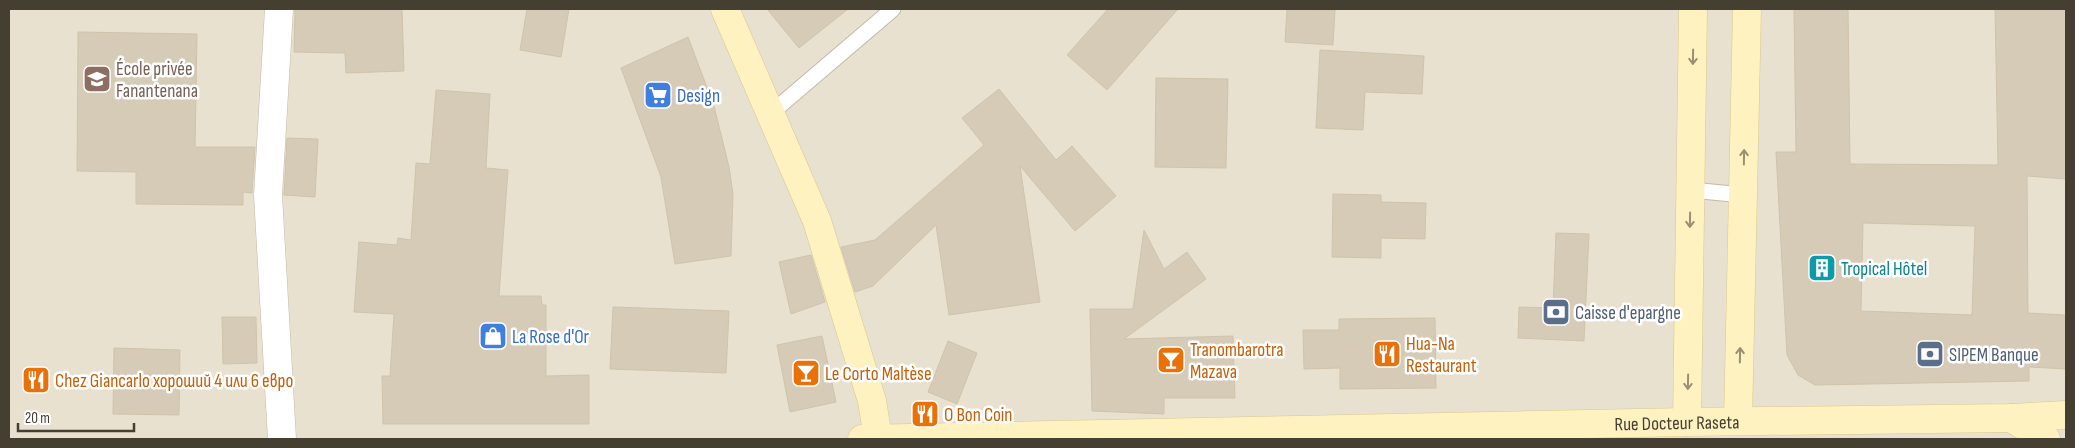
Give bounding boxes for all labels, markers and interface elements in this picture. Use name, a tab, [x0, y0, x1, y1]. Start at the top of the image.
one-way arrow	[1688, 49, 1697, 65]
place label: École privée Fanantenana	[116, 58, 198, 103]
school or university icon: École privée Fanantenana	[82, 64, 112, 94]
supermarket icon: Design	[643, 80, 673, 110]
place label: Design	[677, 85, 720, 108]
one-way arrow	[1739, 150, 1748, 166]
one-way arrow	[1685, 212, 1695, 228]
building icon: Tropical Hôtel	[1807, 253, 1837, 283]
place label: Tropical Hôtel	[1841, 258, 1927, 281]
bank icon: Caisse d'epargne	[1541, 297, 1571, 327]
place label: Caisse d'epargne	[1575, 302, 1681, 325]
shop icon: La Rose d'Or	[478, 321, 508, 351]
place label: La Rose d'Or	[512, 326, 590, 349]
place label: Hua-Na Restaurant	[1406, 333, 1477, 378]
place label: Tranombarotra Mazava	[1190, 339, 1283, 384]
restaurant icon: Hua-Na Restaurant	[1372, 339, 1402, 369]
bank icon: SIPEM Banque	[1915, 339, 1945, 369]
place label: SIPEM Banque	[1949, 344, 2039, 367]
bar icon: Tranombarotra Mazava	[1156, 345, 1186, 375]
one-way arrow	[1735, 347, 1744, 363]
bar icon: Le Corto Maltèse	[791, 358, 821, 388]
place label: Le Corto Maltèse	[825, 363, 932, 386]
restaurant icon: Chez Giancarlo хороший 4 или 6 евро	[21, 365, 51, 395]
place label: Chez Giancarlo хороший 4 или 6 евро	[55, 370, 293, 393]
one-way arrow	[1683, 374, 1693, 390]
restaurant icon: O Bon Coin	[910, 399, 940, 429]
scale bar	[18, 400, 134, 432]
place label: O Bon Coin	[944, 404, 1012, 427]
text: 20 m	[25, 409, 50, 428]
street label: Rue Docteur Raseta	[1614, 411, 1740, 436]

